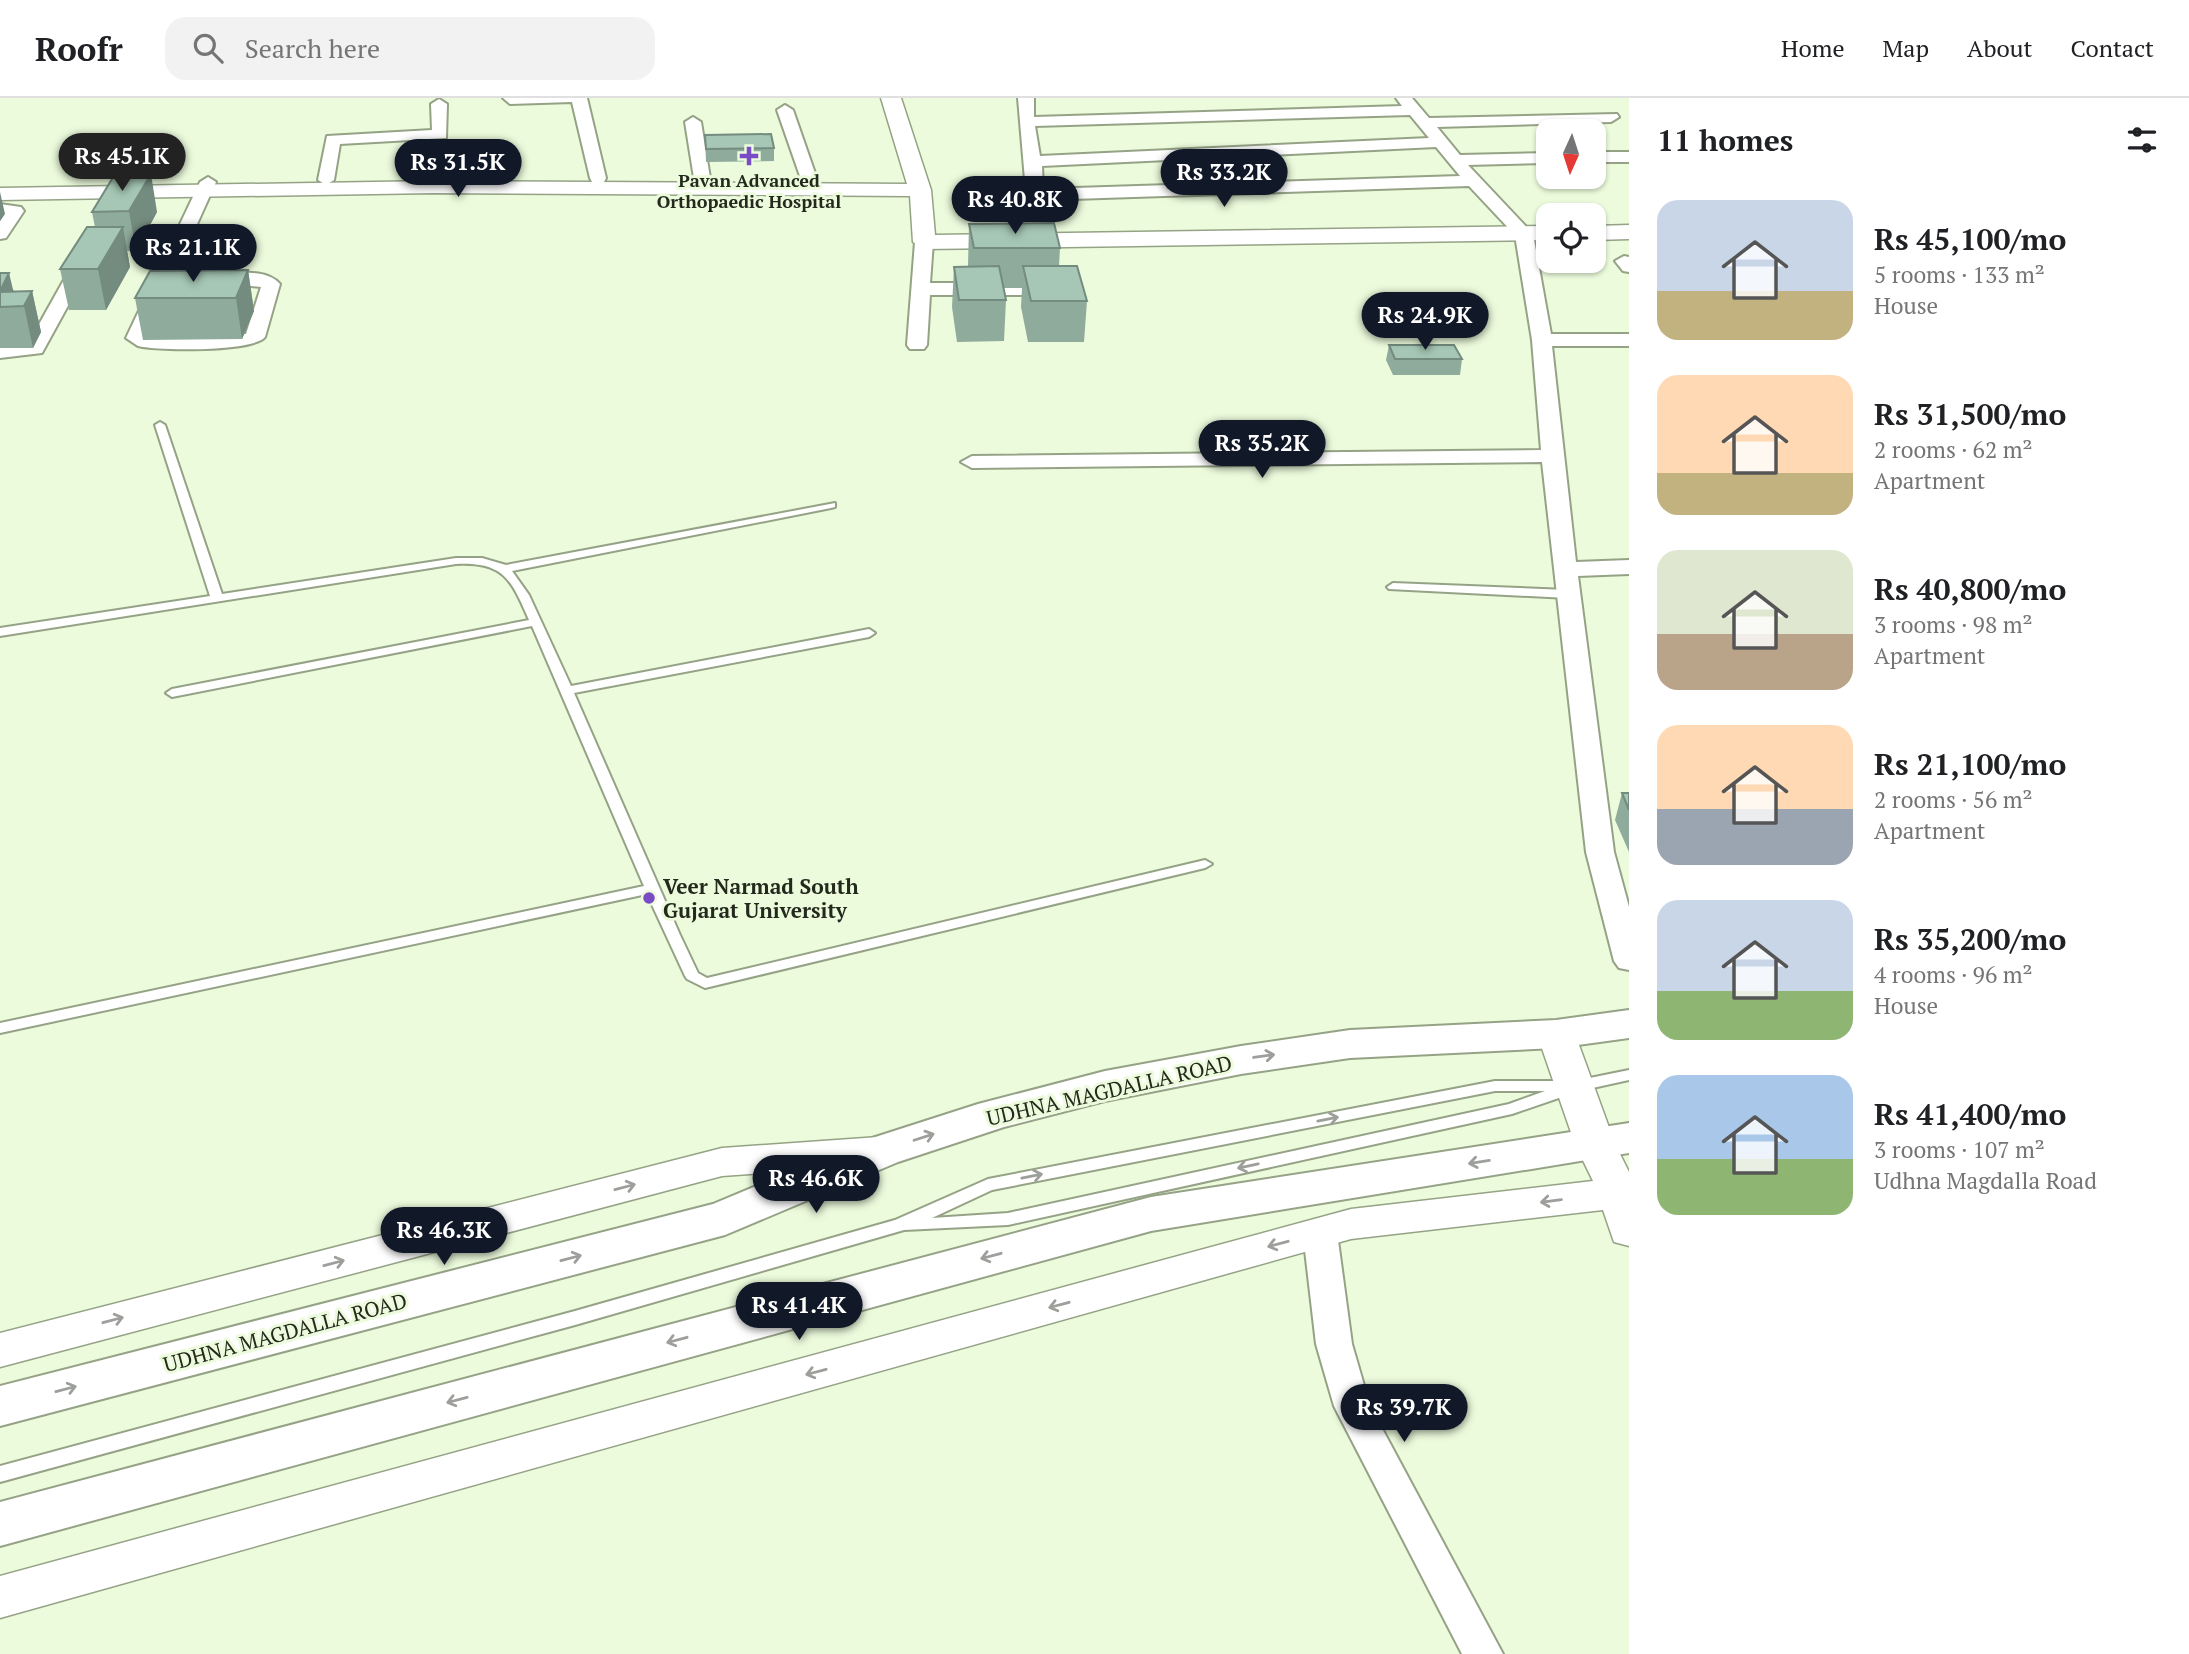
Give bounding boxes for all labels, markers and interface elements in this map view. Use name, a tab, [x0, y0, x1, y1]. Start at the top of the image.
search box	[165, 17, 655, 80]
text: Roofr	[35, 27, 123, 70]
icon: search	[189, 29, 227, 67]
text: Search here	[245, 31, 380, 65]
text: Home	[1781, 32, 1845, 64]
text: Map	[1883, 32, 1929, 64]
text: About	[1967, 32, 2033, 64]
text: Contact	[2071, 32, 2154, 64]
north arrow	[1536, 119, 1606, 189]
map controls	[1536, 119, 1606, 273]
text: 11 homes	[1657, 120, 1793, 160]
icon: filters	[2123, 121, 2161, 159]
pin: Rs 45.1K	[50, 134, 194, 193]
text: Rs 45.1K	[75, 140, 169, 171]
pin: Rs 31.5K	[386, 140, 530, 199]
text: Rs 31.5K	[411, 146, 505, 177]
marker: Pavan Advanced Orthopaedic Hospital	[739, 146, 759, 166]
pin: Rs 33.2K	[1152, 150, 1296, 209]
text: Rs 33.2K	[1177, 156, 1271, 187]
place label: Pavan Advanced Orthopaedic Hospital	[657, 168, 841, 213]
pin: Rs 40.8K	[943, 176, 1087, 236]
text: Rs 40.8K	[968, 183, 1062, 214]
button: locate	[1536, 203, 1606, 273]
text: Rs 45,100/mo	[1874, 219, 2066, 259]
pin: Rs 21.1K	[121, 225, 265, 284]
icon: home	[1713, 228, 1797, 312]
text: Rs 21.1K	[146, 231, 240, 262]
text: 5 rooms · 133 m²	[1874, 259, 2045, 290]
text: House	[1874, 290, 1938, 321]
pin: Rs 24.9K	[1353, 292, 1497, 352]
text: Rs 24.9K	[1378, 299, 1472, 330]
text: Rs 31,500/mo	[1874, 394, 2066, 434]
icon: home	[1713, 403, 1797, 487]
pin: Rs 35.2K	[1190, 420, 1334, 480]
text: Rs 35.2K	[1215, 427, 1309, 458]
text: 2 rooms · 62 m²	[1874, 434, 2033, 465]
text: Apartment	[1874, 465, 1985, 496]
text: Rs 40,800/mo	[1874, 569, 2066, 609]
icon: home	[1713, 578, 1797, 662]
text: 3 rooms · 98 m²	[1874, 609, 2033, 640]
text: Apartment	[1874, 640, 1985, 671]
text: Rs 21,100/mo	[1874, 744, 2066, 784]
icon: home	[1713, 753, 1797, 837]
text: 2 rooms · 56 m²	[1874, 784, 2033, 815]
text: Apartment	[1874, 815, 1985, 846]
place label: Veer Narmad South Gujarat University	[663, 872, 859, 924]
marker: Veer Narmad South Gujarat University	[641, 890, 657, 906]
text: Rs 35,200/mo	[1874, 919, 2066, 959]
icon: home	[1713, 928, 1797, 1012]
text: 4 rooms · 96 m²	[1874, 959, 2033, 990]
text: House	[1874, 990, 1938, 1021]
street label: UDHNA MAGDALLA ROAD	[984, 1048, 1234, 1132]
one-way arrow	[1252, 1050, 1275, 1063]
text: Rs 41,400/mo	[1874, 1094, 2066, 1134]
icon: home	[1713, 1103, 1797, 1187]
one-way arrow	[1316, 1111, 1339, 1125]
one-way arrow	[913, 1130, 935, 1142]
text: 3 rooms · 107 m²	[1874, 1134, 2045, 1165]
pin: Rs 46.6K	[744, 1156, 888, 1215]
one-way arrow	[1468, 1156, 1491, 1169]
one-way arrow	[1237, 1160, 1260, 1174]
text: Rs 46.6K	[769, 1162, 863, 1193]
text: Udhna Magdalla Road	[1874, 1165, 2097, 1196]
one-way arrow	[1020, 1169, 1043, 1182]
one-way arrow	[614, 1180, 636, 1193]
one-way arrow	[1540, 1195, 1563, 1208]
pin: Rs 46.3K	[372, 1208, 516, 1267]
text: Rs 46.3K	[397, 1214, 491, 1245]
one-way arrow	[1268, 1239, 1290, 1252]
one-way arrow	[559, 1251, 582, 1264]
one-way arrow	[980, 1251, 1002, 1264]
one-way arrow	[322, 1256, 345, 1269]
pin: Rs 41.4K	[727, 1282, 871, 1342]
street label: UDHNA MAGDALLA ROAD	[160, 1286, 410, 1378]
text: Rs 41.4K	[752, 1289, 846, 1320]
one-way arrow	[1048, 1299, 1071, 1312]
one-way arrow	[102, 1313, 124, 1326]
one-way arrow	[666, 1334, 688, 1347]
one-way arrow	[805, 1366, 828, 1379]
one-way arrow	[54, 1382, 77, 1395]
pin: Rs 39.7K	[1332, 1384, 1476, 1444]
text: Rs 39.7K	[1357, 1391, 1451, 1422]
one-way arrow	[446, 1394, 468, 1407]

